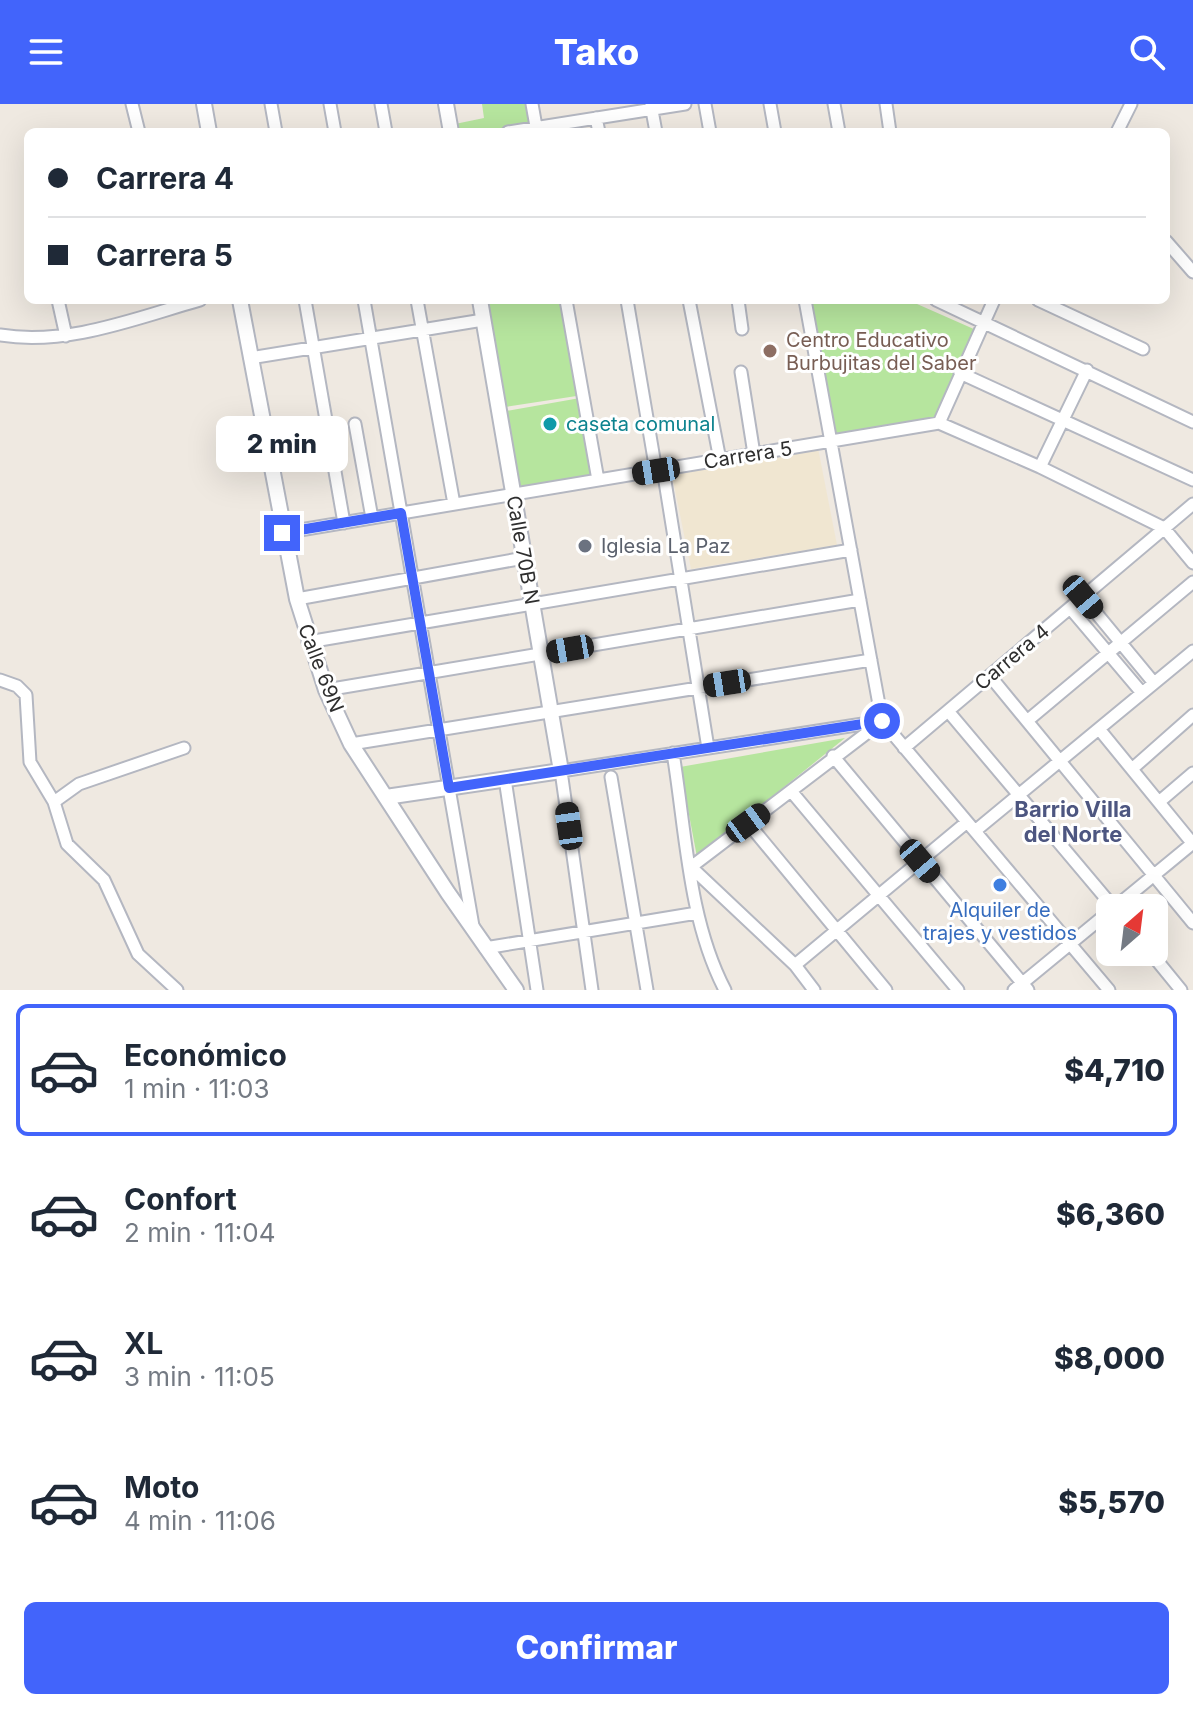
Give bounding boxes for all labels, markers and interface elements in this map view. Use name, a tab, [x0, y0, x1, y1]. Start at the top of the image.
icon: menu	[24, 30, 68, 74]
text: Tako	[554, 30, 639, 74]
icon: search	[1125, 30, 1169, 74]
text: Carrera 4	[96, 160, 234, 196]
text: Carrera 5	[96, 237, 233, 273]
place label: Centro Educativo Burbujitas del Saber	[786, 328, 977, 375]
marker: Centro Educativo Burbujitas del Saber	[761, 342, 779, 360]
place label: caseta comunal	[566, 412, 715, 436]
marker: caseta comunal	[541, 415, 559, 433]
callout: 2 min	[216, 417, 348, 473]
text: 2 min	[247, 428, 317, 459]
street label: Carrera 5	[702, 436, 794, 474]
car	[630, 455, 682, 487]
street label: Calle 70B N	[502, 494, 544, 606]
route end	[264, 515, 300, 551]
place label: Iglesia La Paz	[601, 534, 731, 558]
marker: Iglesia La Paz	[576, 537, 594, 555]
car	[1058, 571, 1108, 623]
street label: Carrera 4	[970, 619, 1054, 695]
street label: Calle 69N	[293, 620, 349, 716]
car	[544, 633, 596, 665]
car	[701, 667, 753, 699]
route start	[864, 703, 900, 739]
district label: Barrio Villa del Norte	[1014, 796, 1132, 847]
car	[722, 799, 774, 847]
car	[554, 801, 584, 851]
car	[895, 835, 945, 887]
marker: Alquiler de trajes y vestidos	[991, 876, 1009, 894]
north arrow	[1096, 894, 1168, 966]
map controls	[1096, 894, 1168, 966]
place label: Alquiler de trajes y vestidos	[923, 898, 1077, 945]
icon: car	[28, 1034, 100, 1106]
text: Económico	[124, 1037, 287, 1073]
text: $4,710	[1064, 1052, 1165, 1088]
text: 1 min · 11:03	[124, 1073, 270, 1104]
icon: car	[28, 1178, 100, 1250]
text: Confort	[124, 1181, 237, 1217]
text: $6,360	[1056, 1196, 1165, 1232]
text: 2 min · 11:04	[124, 1217, 276, 1248]
icon: car	[28, 1322, 100, 1394]
text: XL	[124, 1325, 163, 1361]
text: $8,000	[1054, 1340, 1165, 1376]
text: 3 min · 11:05	[124, 1361, 275, 1392]
icon: car	[28, 1466, 100, 1538]
text: Moto	[124, 1469, 199, 1505]
text: $5,570	[1058, 1484, 1165, 1520]
text: 4 min · 11:06	[124, 1505, 276, 1536]
button: Confirmar	[24, 1602, 1169, 1694]

